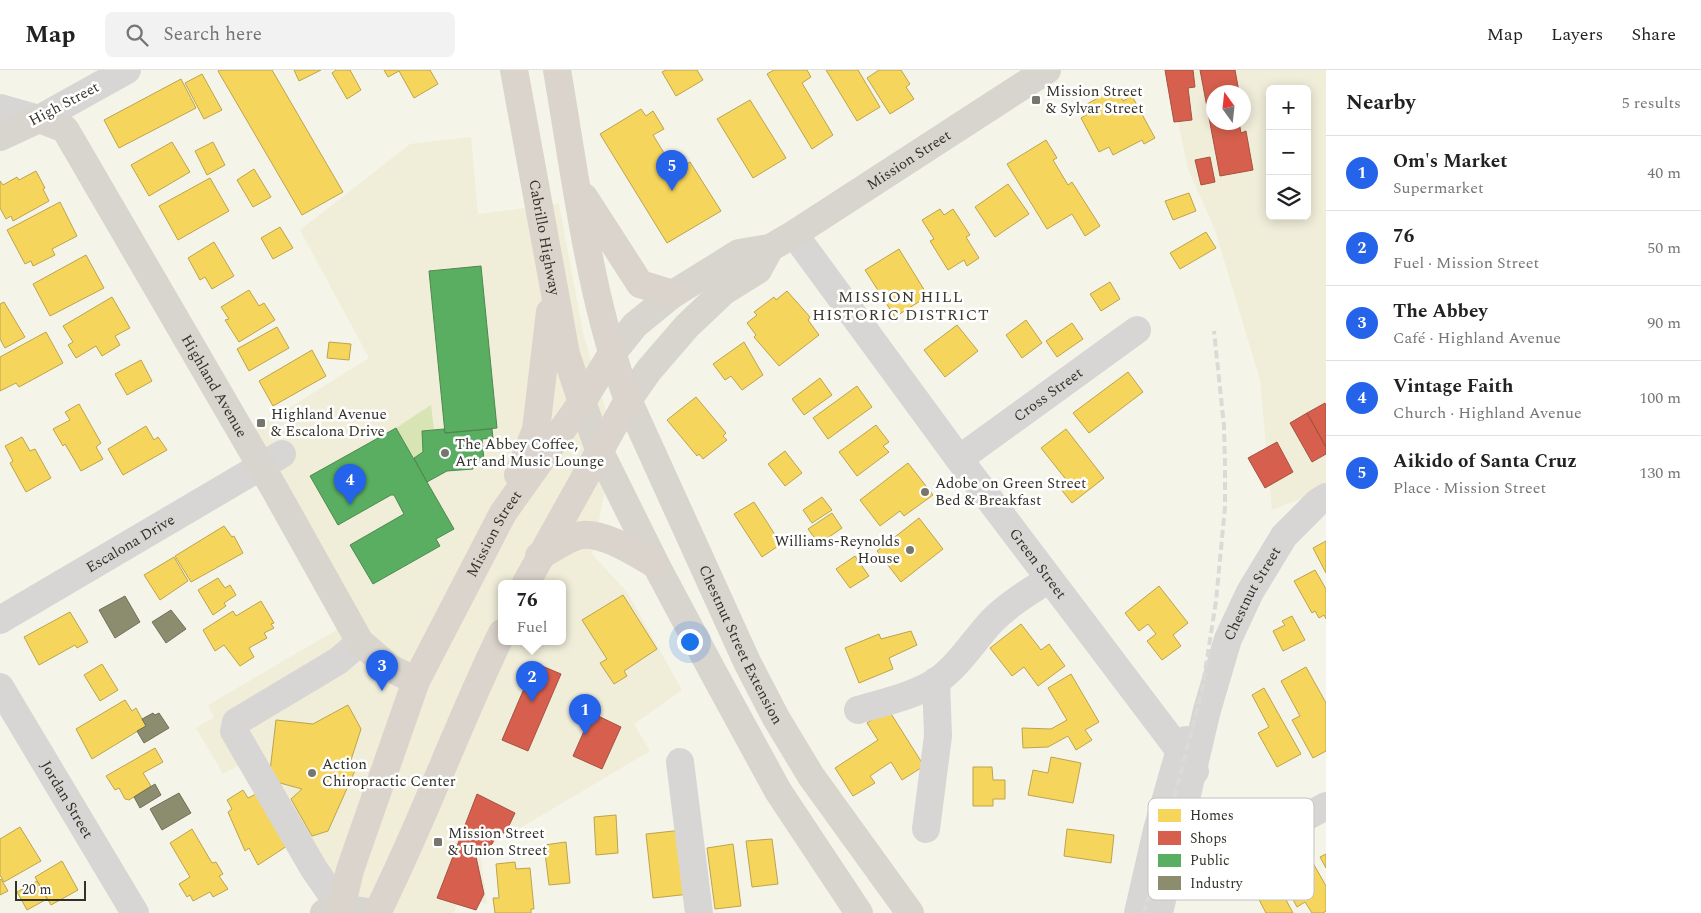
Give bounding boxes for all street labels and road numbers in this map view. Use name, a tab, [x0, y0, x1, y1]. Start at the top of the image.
street label: High Street	[25, 76, 103, 132]
street label: Mission Street	[862, 124, 955, 196]
street label: Cabrillo Highway	[523, 177, 567, 298]
street label: Highland Avenue	[175, 330, 254, 442]
street label: Cross Street	[1009, 361, 1088, 428]
street label: Mission Street	[460, 485, 527, 581]
street label: Escalona Drive	[81, 508, 179, 579]
street label: Green Street	[1004, 523, 1073, 604]
street label: Chestnut Street	[1217, 542, 1287, 645]
street label: Chestnut Street Extension	[693, 561, 789, 729]
street label: Jordan Street	[35, 756, 99, 843]

